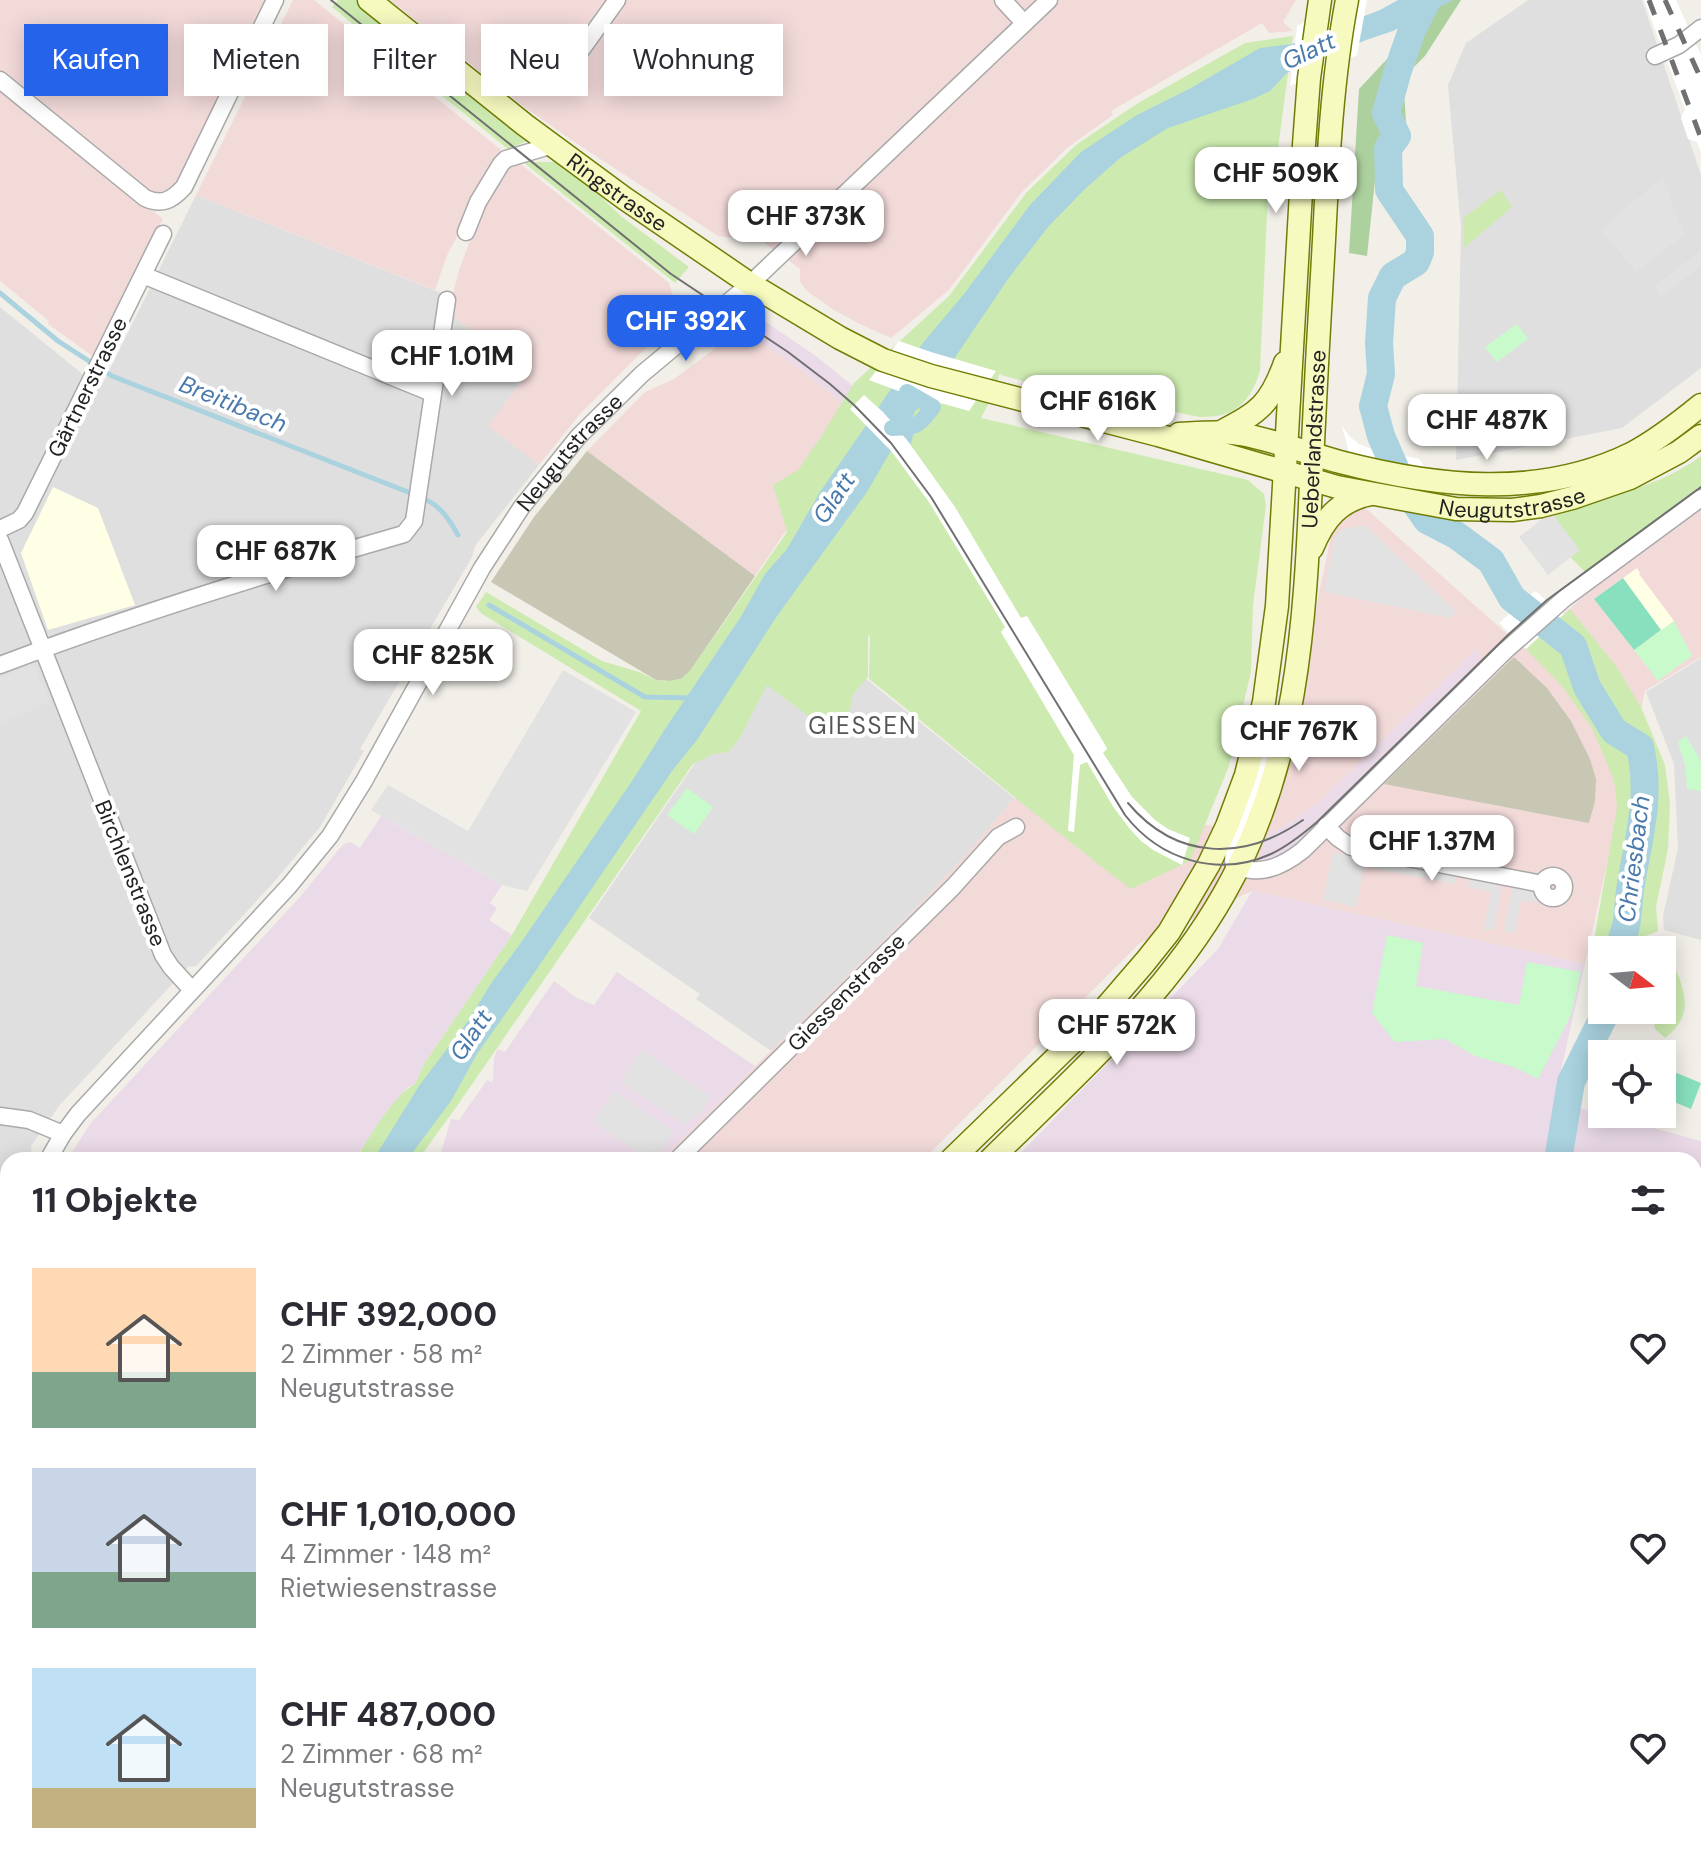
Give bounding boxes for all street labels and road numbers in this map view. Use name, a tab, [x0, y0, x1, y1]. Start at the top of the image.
street label: Ringstrasse	[561, 147, 673, 238]
street label: Gärtnerstrasse	[41, 312, 134, 462]
street label: Ueberlandstrasse	[1295, 349, 1333, 529]
street label: Neugutstrasse	[510, 387, 629, 517]
street label: Neugutstrasse	[1436, 480, 1589, 525]
street label: Birchlenstrasse	[88, 796, 173, 951]
street label: Giessenstrasse	[781, 927, 912, 1058]

